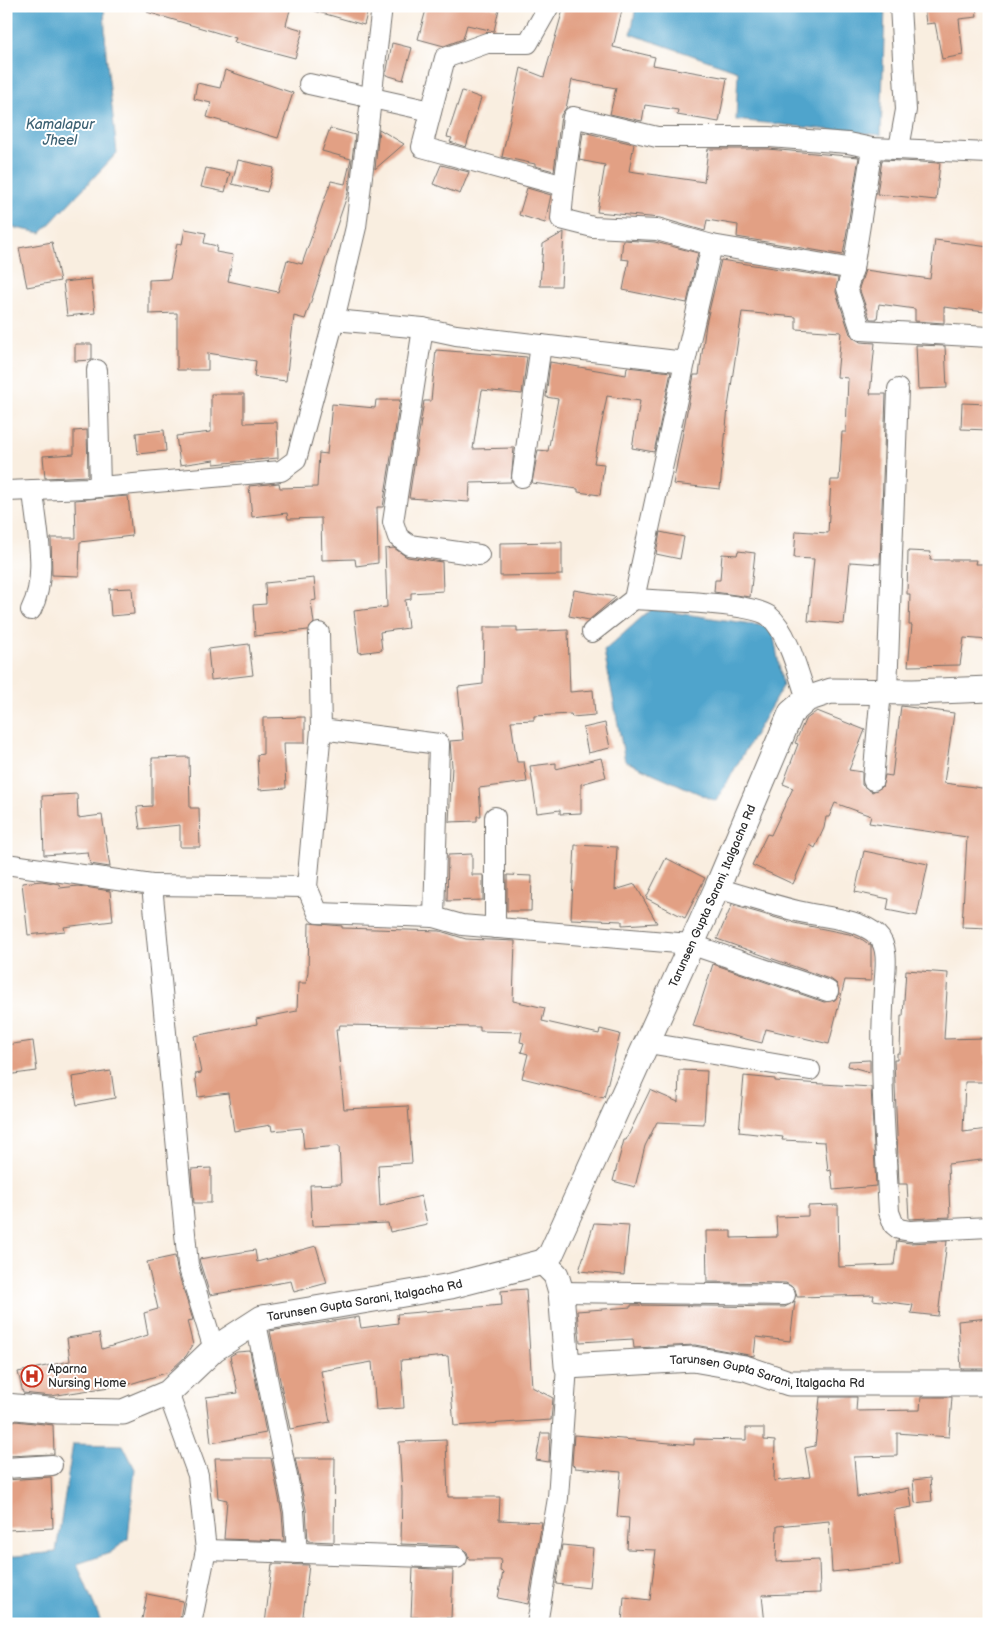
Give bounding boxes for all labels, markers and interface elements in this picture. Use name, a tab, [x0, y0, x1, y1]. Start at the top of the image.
water label: Kamalapur Jheel	[26, 116, 95, 149]
street label: Tarunsen Gupta Sarani, Italgacha Rd	[666, 802, 759, 990]
street label: Tarunsen Gupta Sarani, Italgacha Rd	[266, 1276, 464, 1325]
street label: Tarunsen Gupta Sarani, Italgacha Rd	[669, 1352, 865, 1391]
place label: Aparna Nursing Home	[48, 1362, 126, 1391]
hospital icon: Aparna Nursing Home	[20, 1364, 44, 1388]

